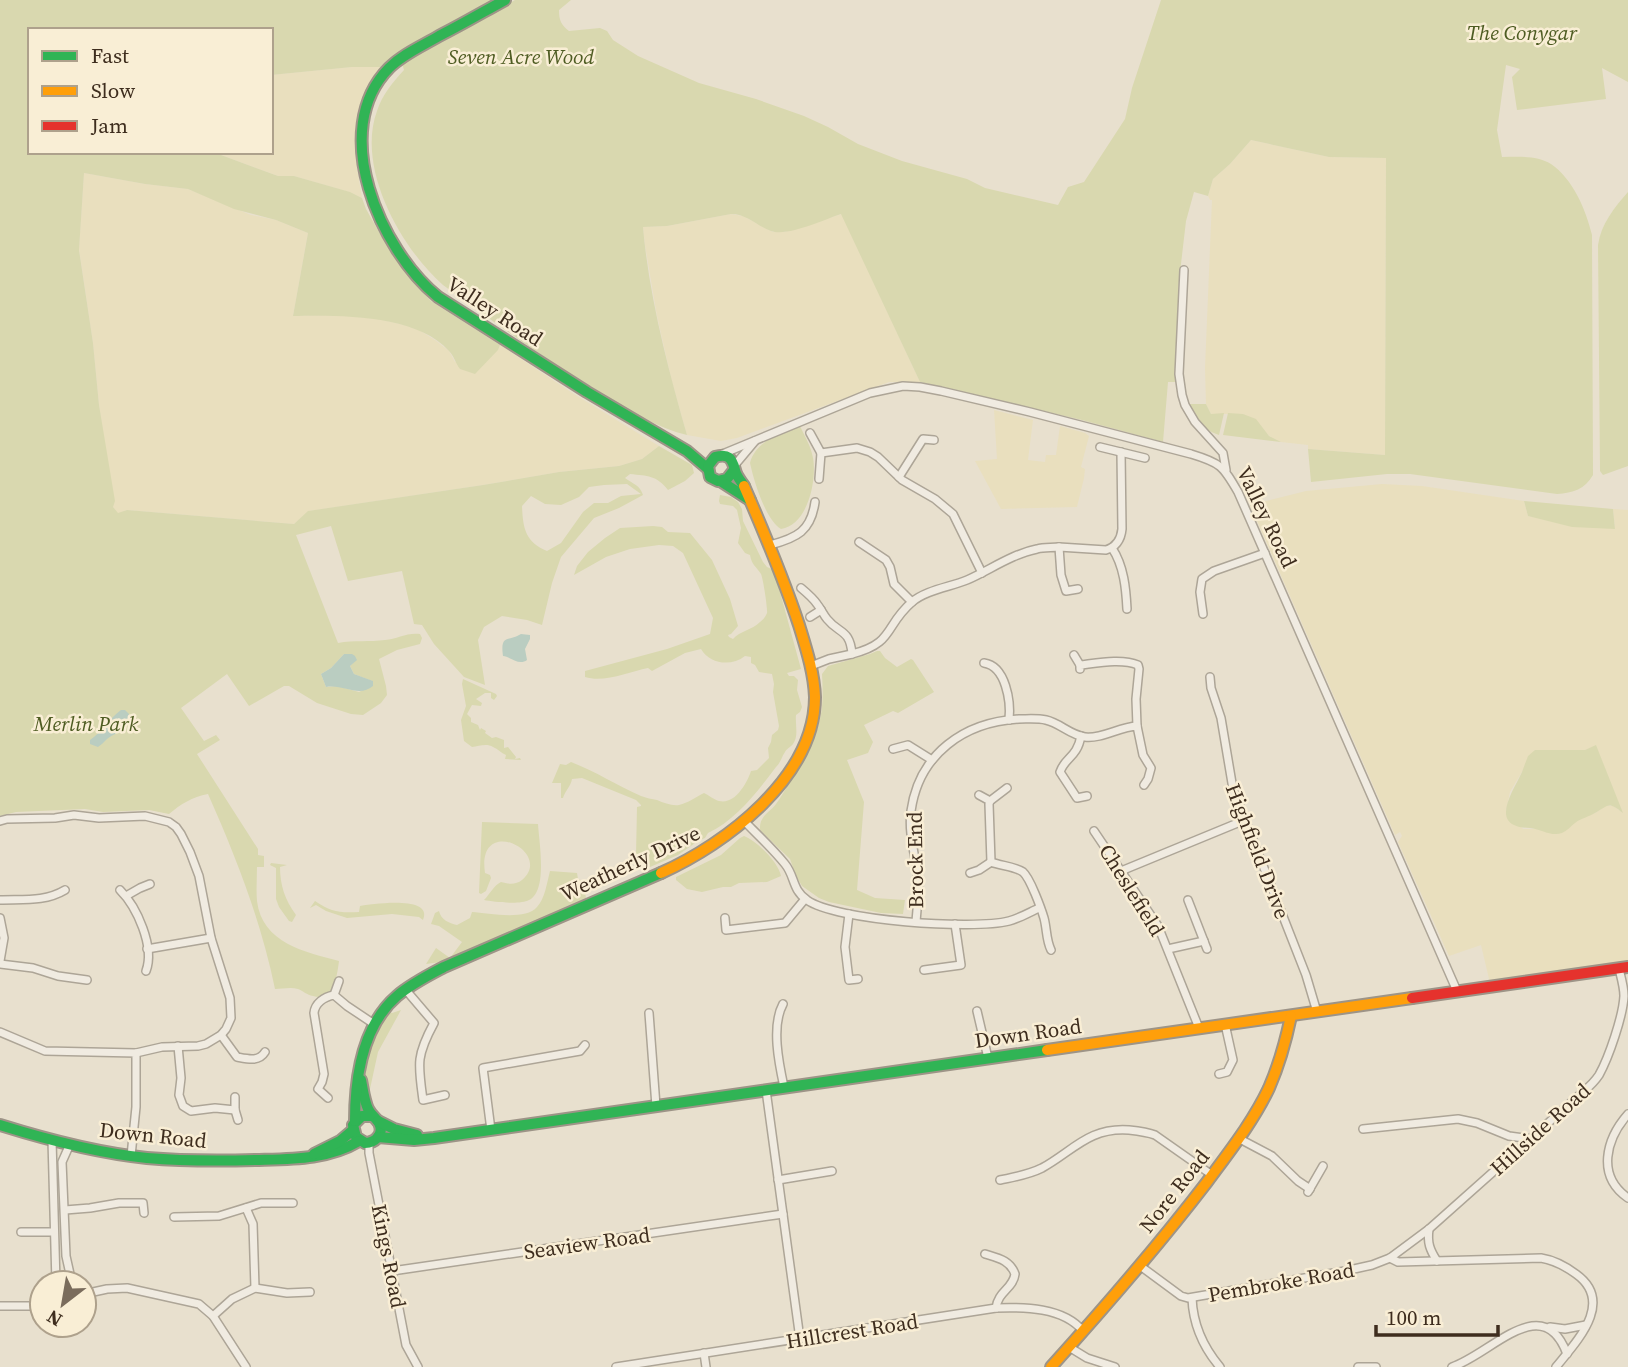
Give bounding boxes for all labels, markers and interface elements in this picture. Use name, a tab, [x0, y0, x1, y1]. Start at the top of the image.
park label: The Conygar	[1467, 18, 1578, 47]
legend	[28, 28, 273, 154]
text: Fast	[91, 41, 129, 70]
park label: Seven Acre Wood	[448, 42, 594, 71]
text: Slow	[91, 76, 135, 105]
text: Jam	[90, 111, 128, 140]
street label: Valley Road	[441, 269, 549, 353]
street label: Valley Road	[1230, 461, 1304, 573]
park label: Merlin Park	[33, 709, 138, 738]
street label: Highfield Drive	[1219, 779, 1297, 923]
street label: Brock End	[900, 811, 930, 909]
street label: Weatherly Drive	[555, 818, 705, 908]
street label: Cheslefield	[1092, 838, 1172, 942]
street label: Down Road	[973, 1011, 1083, 1055]
street label: Hillside Road	[1484, 1076, 1597, 1182]
street label: Down Road	[98, 1115, 208, 1155]
street label: Nore Road	[1132, 1143, 1216, 1239]
street label: Kings Road	[365, 1201, 413, 1311]
street label: Seaview Road	[522, 1220, 652, 1266]
street label: Pembroke Road	[1206, 1255, 1356, 1309]
north arrow	[28, 1269, 98, 1339]
scale bar	[1376, 1294, 1498, 1338]
text: 100 m	[1386, 1303, 1441, 1332]
text: N	[41, 1304, 67, 1333]
street label: Hillcrest Road	[784, 1306, 920, 1356]

